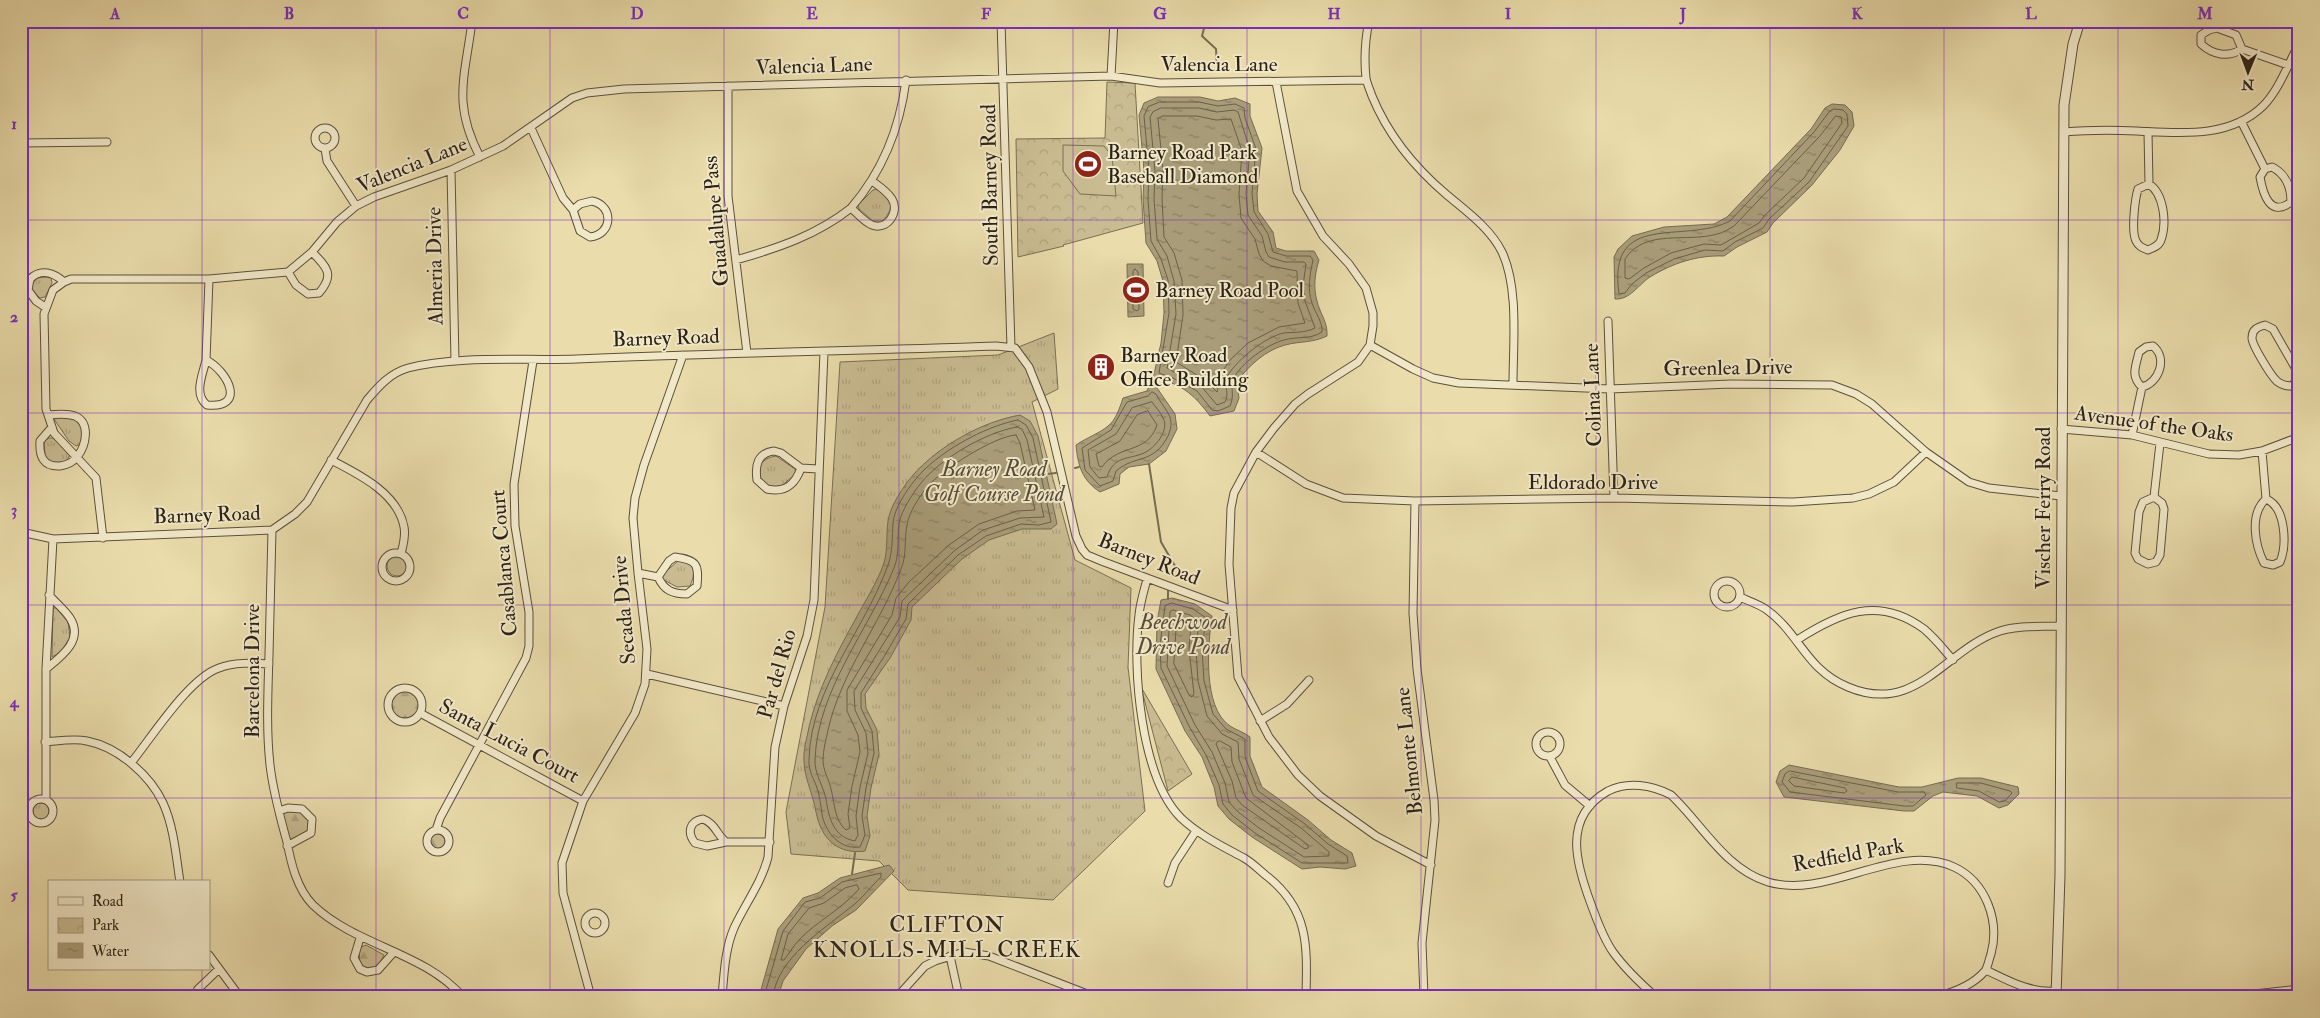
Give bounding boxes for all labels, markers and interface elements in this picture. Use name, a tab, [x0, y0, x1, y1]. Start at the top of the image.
text: A	[109, 4, 121, 24]
text: B	[284, 4, 294, 24]
text: C	[457, 4, 469, 24]
text: D	[630, 4, 644, 24]
text: E	[806, 4, 818, 24]
text: F	[981, 4, 991, 24]
text: G	[1153, 4, 1167, 24]
text: H	[1327, 4, 1341, 24]
text: I	[1505, 4, 1512, 24]
text: J	[1679, 4, 1687, 25]
text: K	[1851, 4, 1863, 24]
text: L	[2025, 4, 2037, 24]
text: M	[2196, 4, 2213, 24]
north arrow	[2222, 48, 2272, 98]
street label: Valencia Lane	[755, 50, 873, 82]
street label: Valencia Lane	[1160, 51, 1278, 78]
text: N	[2241, 76, 2255, 93]
street label: South Barney Road	[975, 103, 1005, 266]
text: 1	[11, 114, 17, 134]
street label: Valencia Lane	[353, 130, 472, 199]
place label: Barney Road Park Baseball Diamond	[1107, 139, 1259, 190]
sports icon: Barney Road Park Baseball Diamond	[1073, 149, 1103, 179]
street label: Guadalupe Pass	[697, 155, 735, 287]
street label: Almeria Drive	[420, 206, 450, 326]
sports icon: Barney Road Pool	[1121, 275, 1151, 305]
place label: Barney Road Pool	[1155, 277, 1305, 304]
text: 2	[10, 307, 18, 327]
street label: Barney Road	[612, 323, 721, 353]
place label: Barney Road Office Building	[1120, 342, 1249, 393]
street label: Colina Lane	[1578, 342, 1608, 447]
building icon: Barney Road Office Building	[1086, 352, 1116, 382]
street label: Greenlea Drive	[1663, 353, 1793, 383]
street label: Avenue of the Oaks	[2072, 399, 2235, 449]
street label: Vischer Ferry Road	[2030, 426, 2057, 589]
water label: Barney Road Golf Course Pond	[924, 455, 1066, 508]
street label: Eldorado Drive	[1528, 469, 1658, 496]
street label: Casablanca Court	[484, 488, 524, 638]
text: 3	[11, 500, 17, 520]
street label: Barney Road	[153, 500, 262, 530]
street label: Barney Road	[1094, 526, 1204, 592]
street label: Secada Drive	[606, 554, 642, 665]
street label: Barcelona Drive	[239, 603, 266, 738]
water label: Beechwood Drive Pond	[1135, 608, 1232, 661]
street label: Par del Rio	[751, 626, 803, 722]
street label: Belmonte Lane	[1389, 686, 1429, 816]
text: 4	[9, 692, 20, 712]
street label: Santa Lucia Court	[434, 693, 584, 789]
street label: Redfield Park	[1790, 832, 1906, 878]
legend	[48, 880, 210, 970]
text: 5	[10, 885, 18, 905]
text: Road	[92, 892, 124, 911]
district label: CLIFTON KNOLLS-MILL CREEK	[813, 911, 1081, 964]
text: Park	[92, 916, 119, 935]
text: Water	[91, 942, 129, 961]

